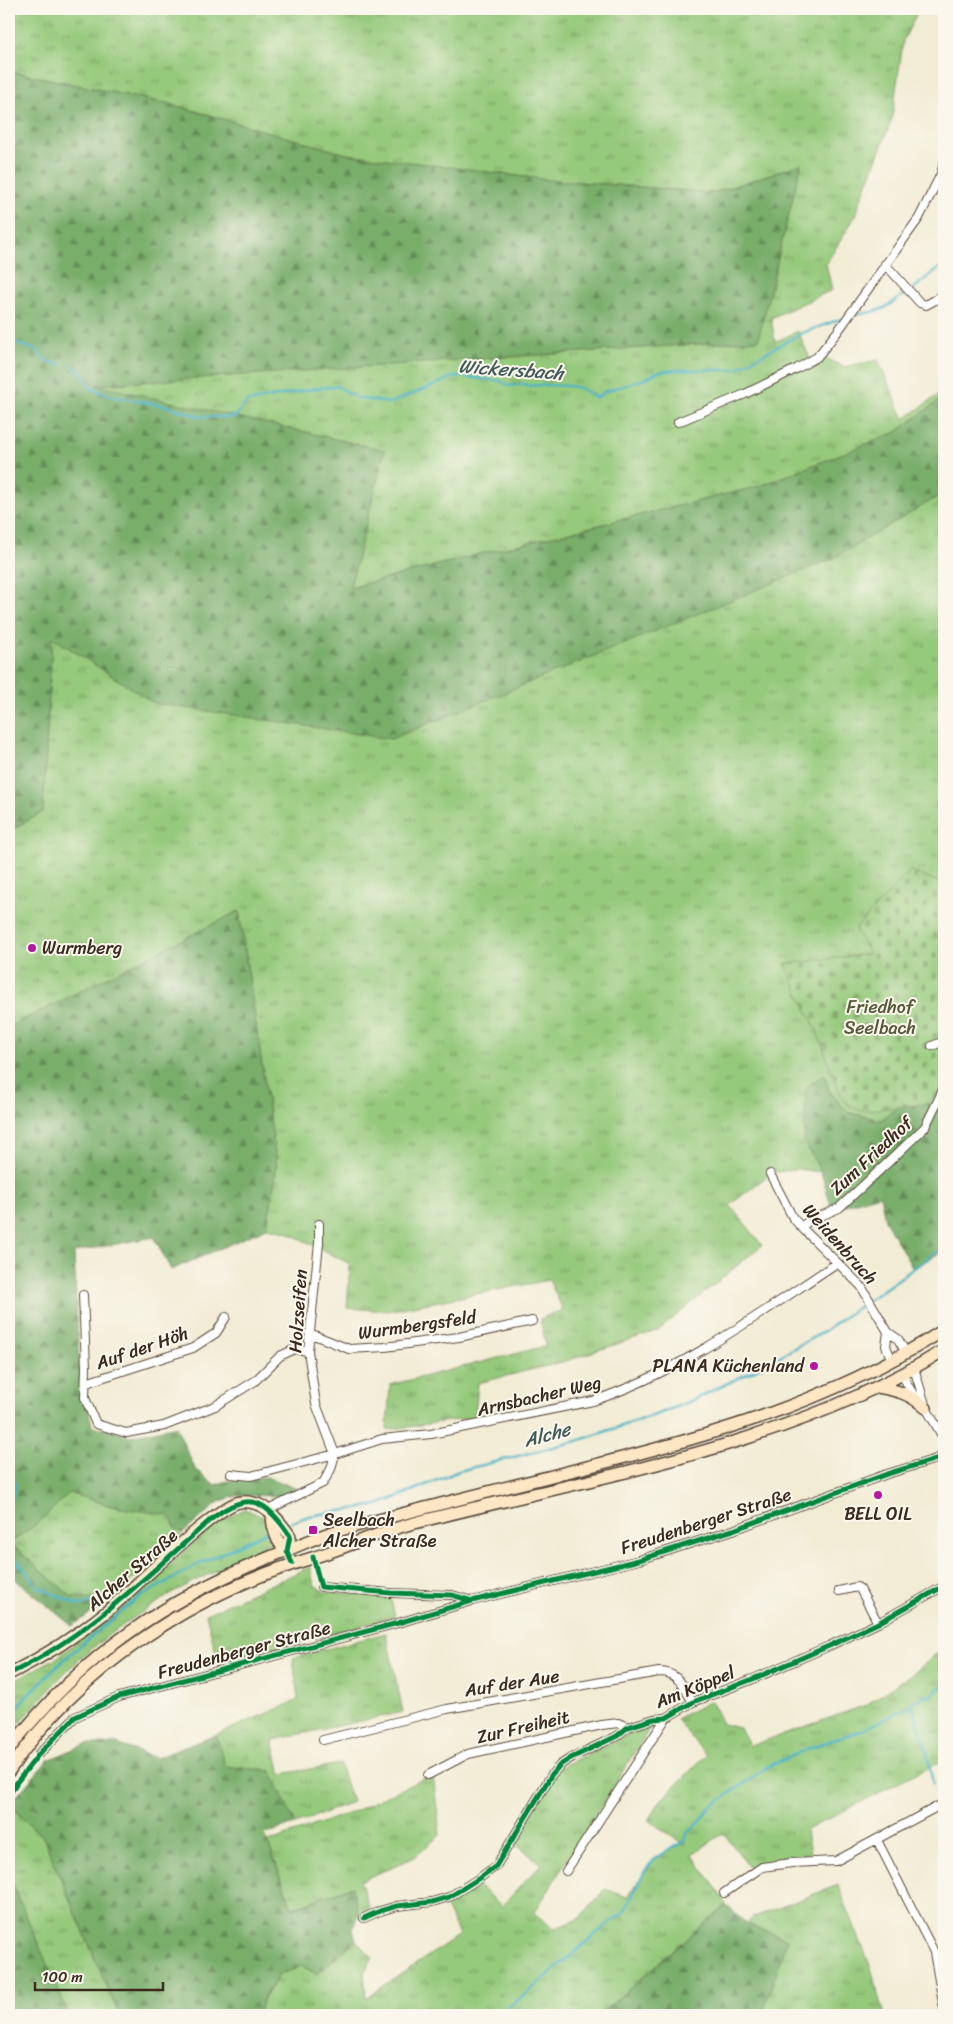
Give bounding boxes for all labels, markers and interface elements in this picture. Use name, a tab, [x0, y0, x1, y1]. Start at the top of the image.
water label: Wickersbach	[457, 349, 566, 390]
place label: Wurmberg	[42, 932, 122, 964]
marker: Wurmberg	[26, 942, 38, 954]
park label: Friedhof Seelbach	[844, 991, 917, 1044]
street label: Zum Friedhof	[822, 1107, 922, 1203]
street label: Weidenbruch	[794, 1196, 886, 1292]
street label: Holzseifen	[279, 1268, 317, 1354]
street label: Wurmbergsfeld	[356, 1301, 479, 1349]
street label: Auf der Höh	[90, 1317, 193, 1379]
place label: PLANA Küchenland	[653, 1350, 805, 1382]
marker: PLANA Küchenland	[808, 1360, 820, 1372]
street label: Arnsbacher Weg	[473, 1366, 604, 1426]
water label: Alche	[519, 1412, 576, 1457]
street label: Freudenberger Straße	[616, 1478, 796, 1564]
marker: BELL OIL	[872, 1489, 884, 1501]
place label: BELL OIL	[844, 1498, 912, 1530]
place label: Seelbach Alcher Straße	[322, 1504, 437, 1557]
street label: Alcher Straße	[78, 1521, 186, 1620]
marker: Seelbach Alcher Straße	[307, 1524, 319, 1536]
street label: Freudenberger Straße	[154, 1611, 334, 1689]
street label: Am Köppel	[649, 1656, 741, 1718]
street label: Auf der Aue	[461, 1660, 562, 1706]
street label: Zur Freiheit	[473, 1701, 573, 1753]
scale bar	[35, 1959, 162, 1991]
text: 100 m	[42, 1964, 83, 1990]

